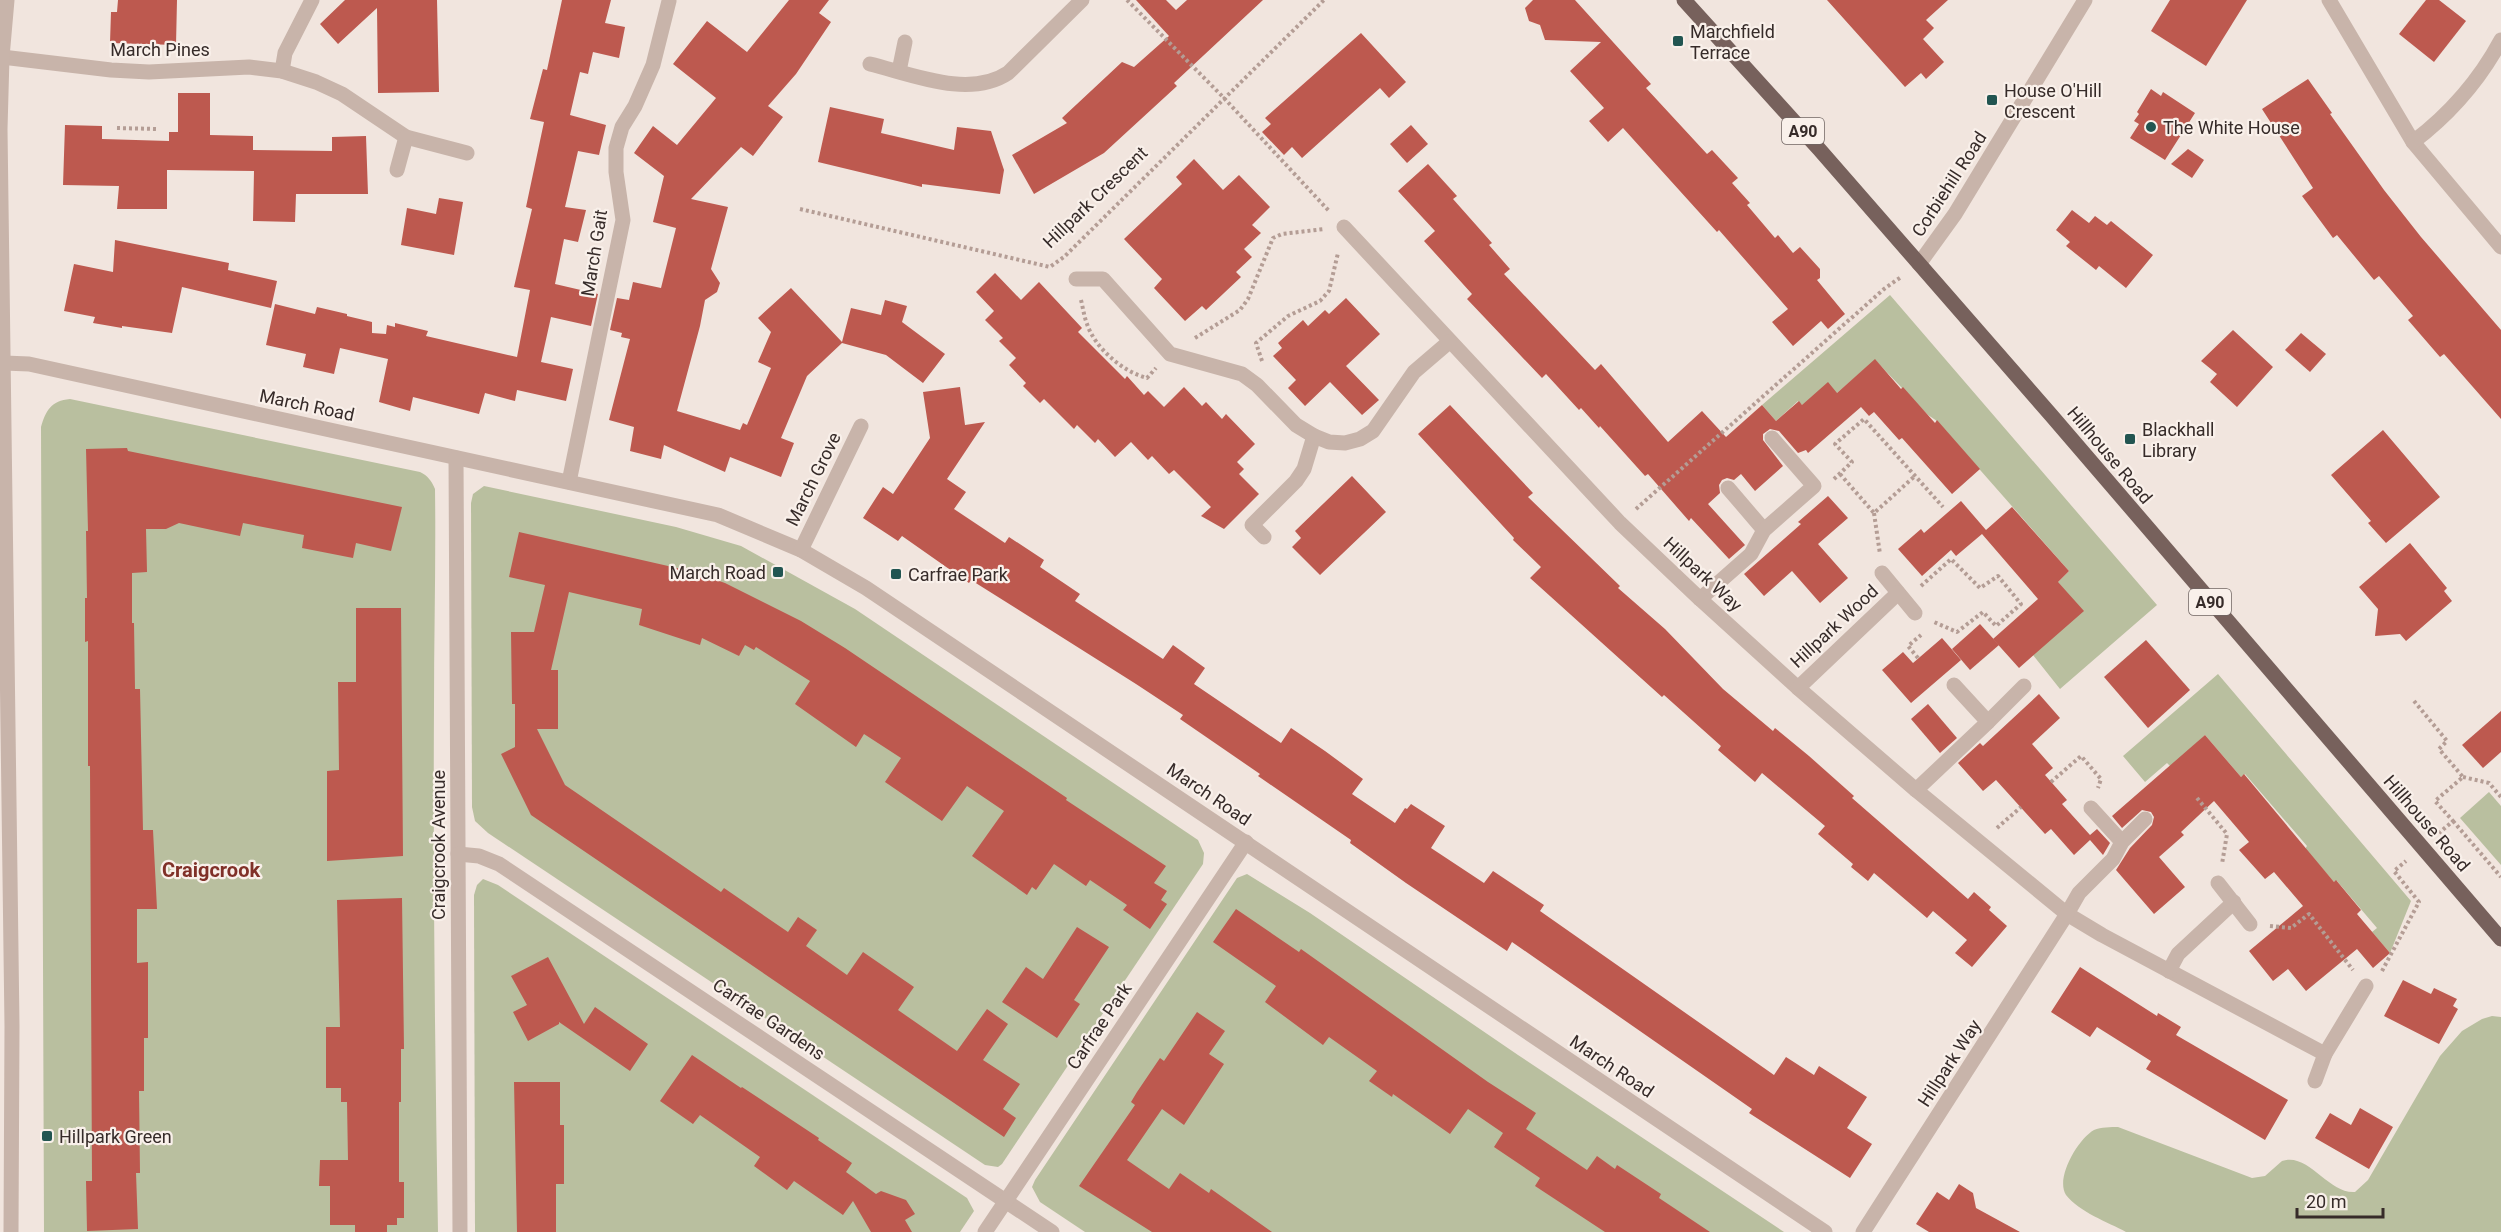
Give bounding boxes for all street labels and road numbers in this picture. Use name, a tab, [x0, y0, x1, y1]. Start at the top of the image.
street label: March Pines	[110, 39, 210, 60]
road number: A90	[1782, 118, 1824, 144]
street label: Corbiehill Road	[1907, 128, 1991, 240]
street label: Hillpark Crescent	[1038, 142, 1152, 252]
street label: March Gait	[577, 208, 611, 298]
street label: March Road	[258, 385, 356, 425]
street label: Hillhouse Road	[2063, 402, 2157, 508]
street label: March Grove	[781, 429, 845, 529]
street label: Hillpark Way	[1659, 532, 1747, 616]
street label: Hillpark Wood	[1786, 580, 1882, 672]
road number: A90	[2189, 589, 2231, 615]
street label: March Road	[1163, 758, 1255, 830]
street label: Craigcrook Avenue	[428, 770, 449, 920]
street label: Hillhouse Road	[2379, 771, 2475, 875]
street label: Carfrae Gardens	[709, 974, 829, 1064]
street label: Carfrae Park	[1062, 978, 1136, 1073]
street label: Hillpark Way	[1913, 1015, 1985, 1110]
street label: March Road	[1566, 1030, 1658, 1102]

